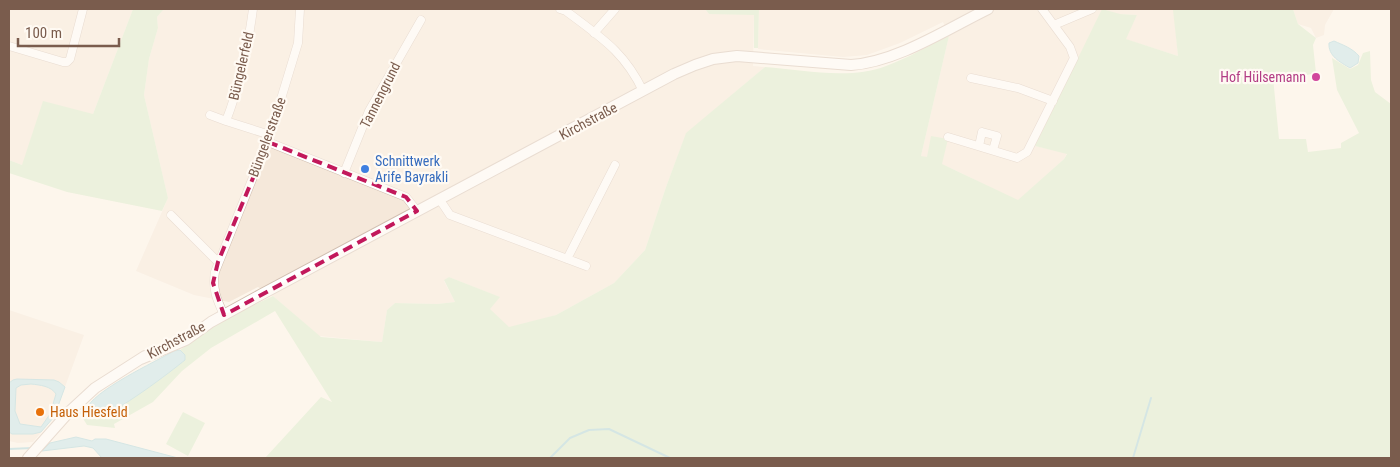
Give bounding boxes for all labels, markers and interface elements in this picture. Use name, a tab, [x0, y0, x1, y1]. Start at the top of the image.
scale bar	[18, 15, 119, 47]
text: 100 m	[25, 24, 62, 42]
street label: Büngelerfeld	[225, 30, 257, 102]
street label: Tannengrund	[357, 59, 403, 131]
place label: Hof Hülsemann	[1220, 69, 1306, 85]
marker: Hof Hülsemann	[1310, 71, 1322, 83]
street label: Büngelerstraße	[245, 94, 289, 179]
street label: Kirchstraße	[556, 99, 620, 143]
place label: Schnittwerk Arife Bayrakli	[375, 153, 448, 185]
marker: Schnittwerk Arife Bayrakli	[359, 163, 371, 175]
street label: Kirchstraße	[144, 318, 208, 362]
place label: Haus Hiesfeld	[50, 404, 128, 420]
marker: Haus Hiesfeld	[34, 406, 46, 418]

